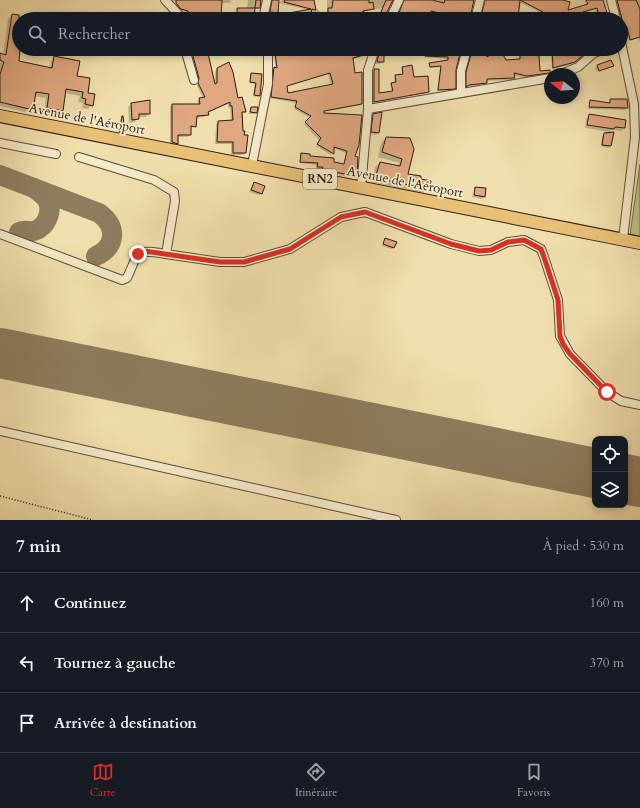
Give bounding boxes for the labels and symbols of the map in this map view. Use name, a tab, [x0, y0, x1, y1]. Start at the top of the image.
north arrow	[544, 68, 580, 104]
street label: Avenue de l'Aéroport	[27, 99, 147, 139]
street label: Avenue de l'Aéroport	[345, 162, 465, 202]
road number: RN2	[303, 169, 337, 189]
route end	[129, 245, 147, 263]
route start	[598, 383, 616, 401]

